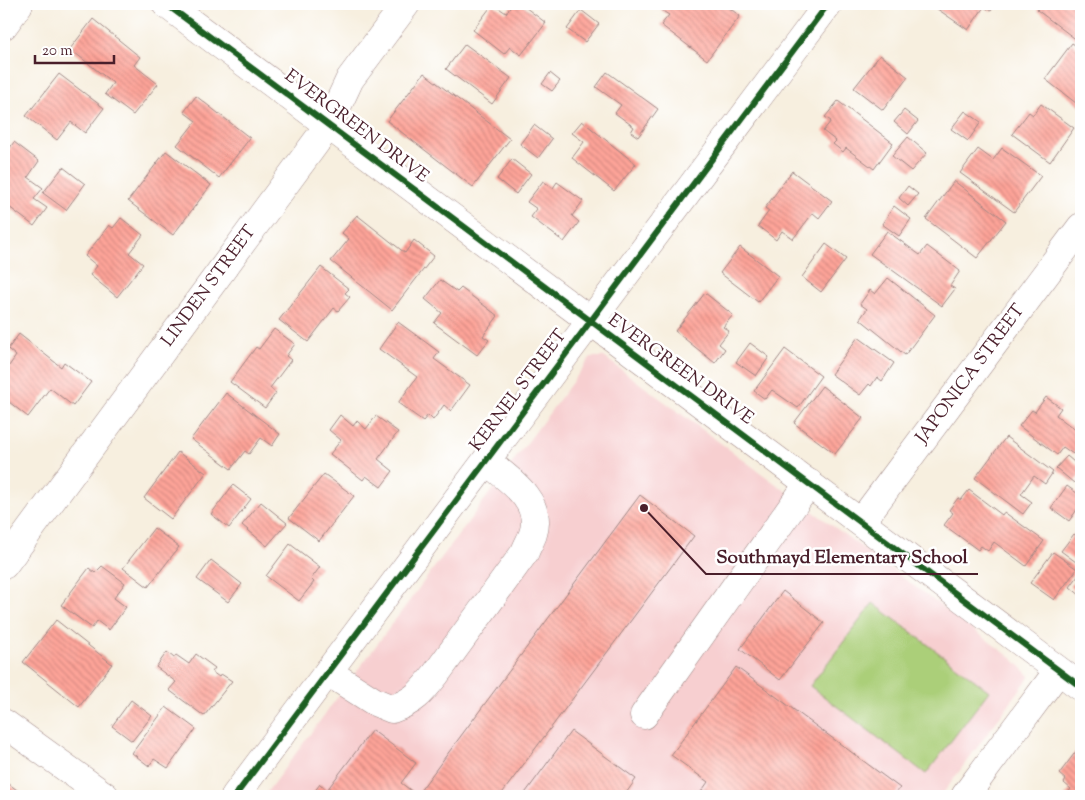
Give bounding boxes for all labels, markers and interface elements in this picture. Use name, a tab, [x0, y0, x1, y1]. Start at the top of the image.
scale bar	[35, 32, 114, 64]
text: 20 m	[42, 41, 73, 62]
street label: EVERGREEN DRIVE	[278, 64, 434, 190]
street label: LINDEN STREET	[156, 220, 263, 353]
street label: JAPONICA STREET	[910, 299, 1032, 451]
street label: EVERGREEN DRIVE	[602, 308, 758, 432]
street label: KERNEL STREET	[464, 324, 574, 458]
callout: Southmayd Elementary School	[706, 540, 978, 574]
text: Southmayd Elementary School	[716, 545, 969, 572]

